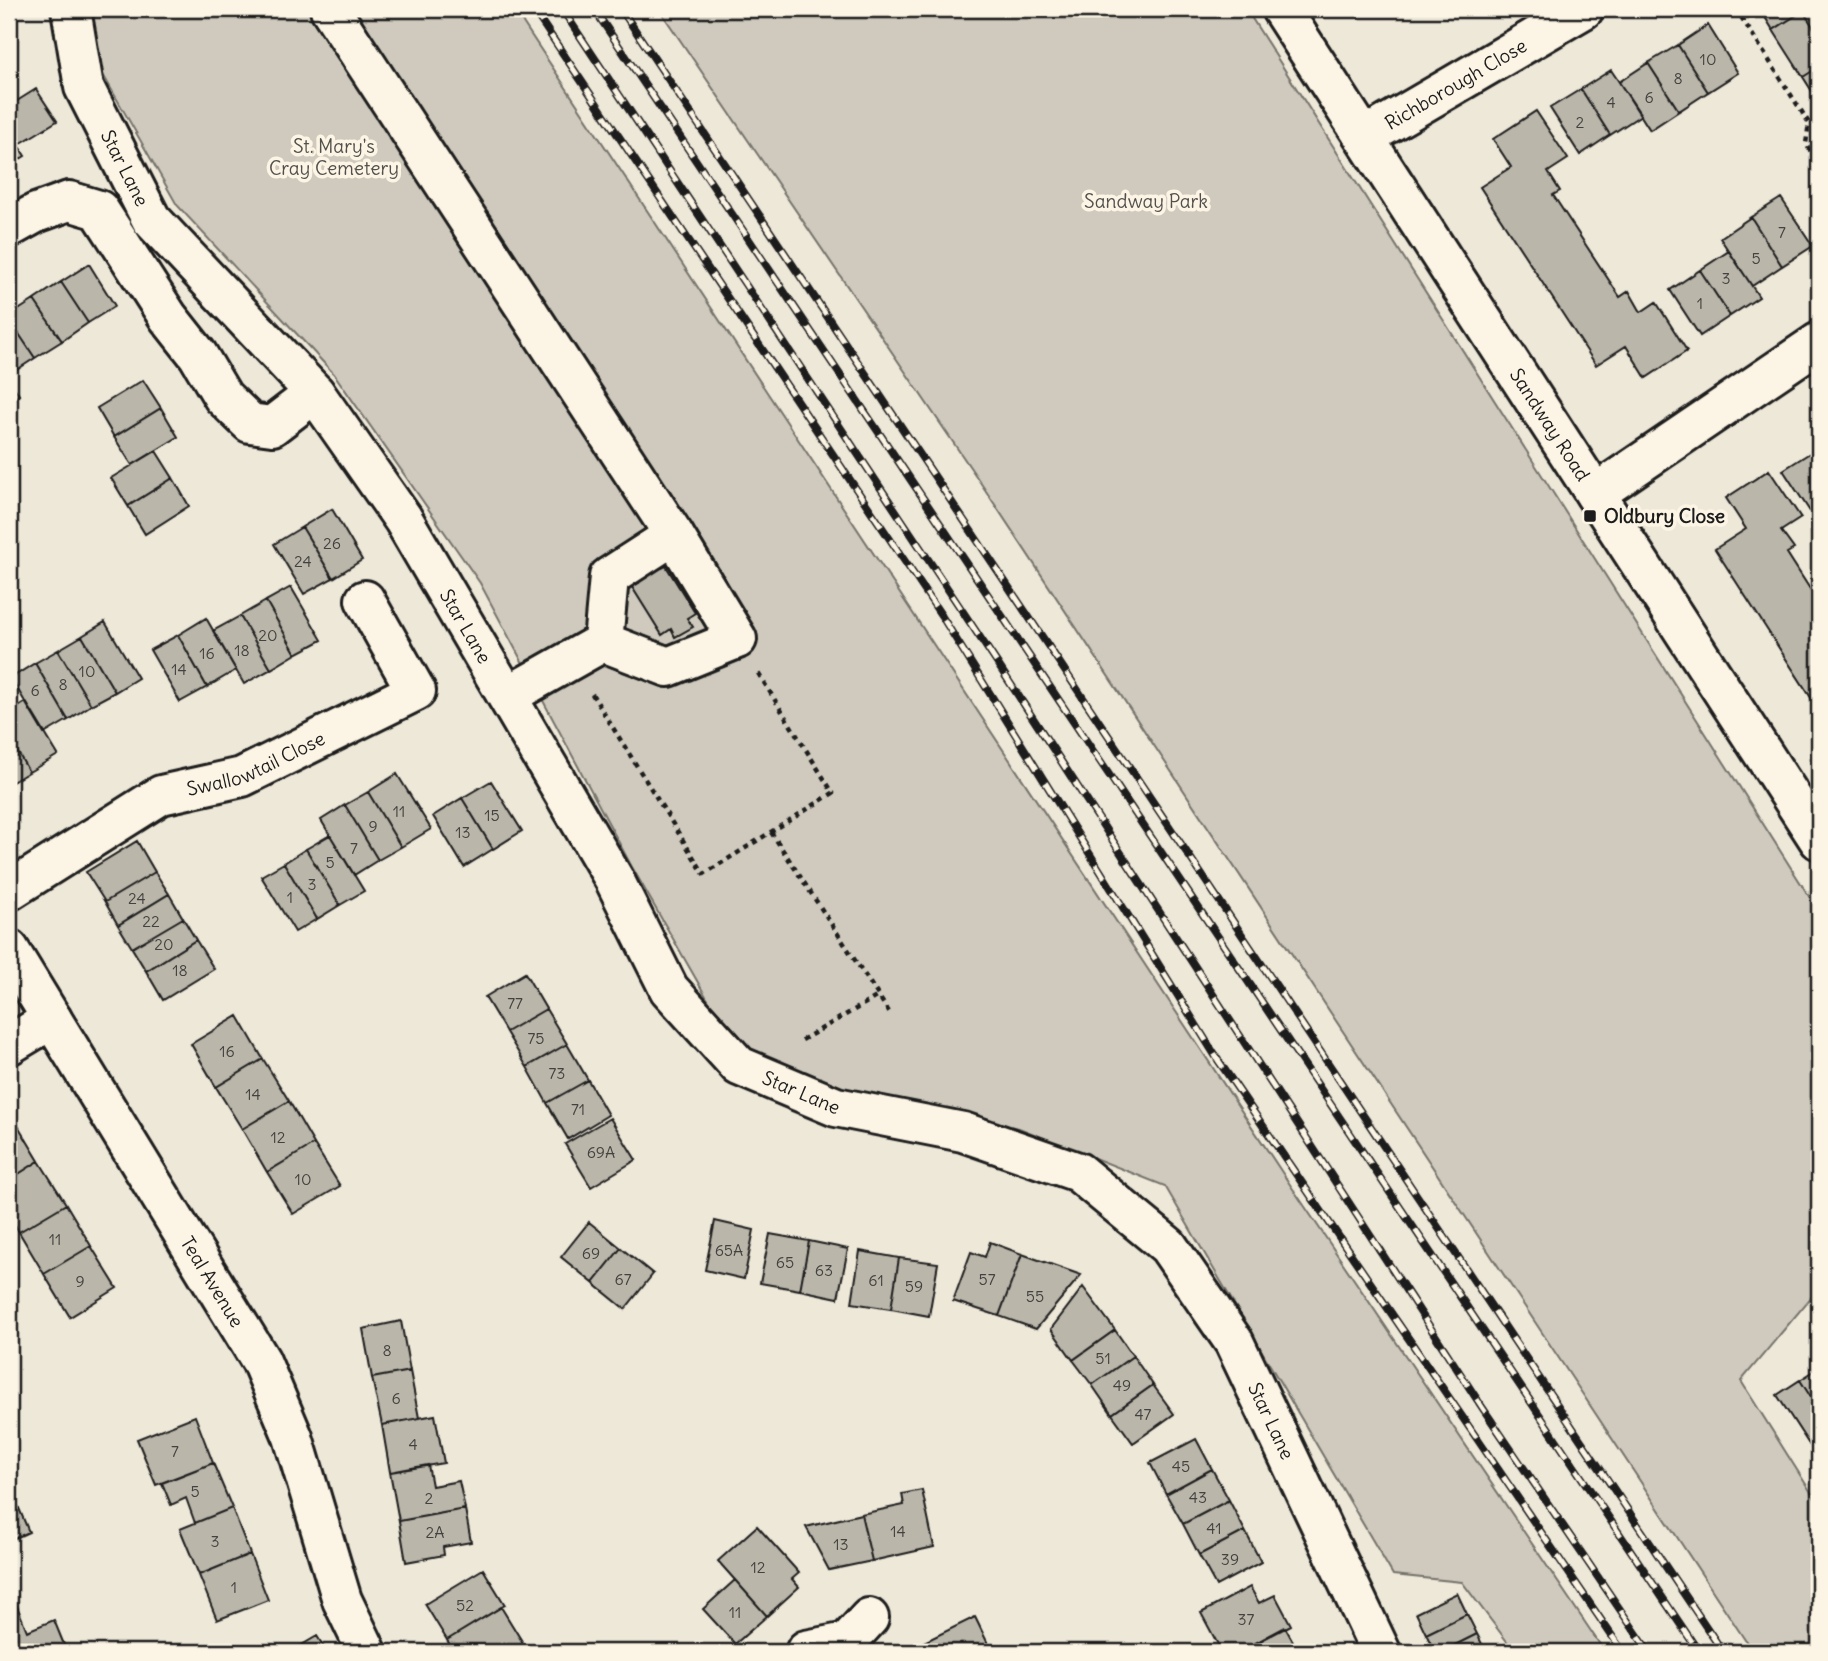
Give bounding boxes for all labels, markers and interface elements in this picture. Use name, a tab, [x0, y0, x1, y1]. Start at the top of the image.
street label: Richborough Close	[1381, 33, 1531, 135]
house number: 10	[1700, 49, 1716, 69]
house number: 8	[1673, 68, 1683, 88]
house number: 6	[1644, 87, 1654, 107]
house number: 4	[1606, 92, 1616, 112]
house number: 2	[1576, 112, 1585, 132]
street label: Star Lane	[96, 126, 154, 210]
park label: St. Mary's Cray Cemetery	[269, 134, 399, 180]
park label: Sandway Park	[1084, 189, 1208, 213]
house number: 7	[1778, 222, 1786, 242]
house number: 5	[1751, 248, 1761, 268]
house number: 3	[1721, 268, 1731, 288]
house number: 1	[1697, 293, 1703, 313]
street label: Sandway Road	[1505, 364, 1595, 485]
place label: Oldbury Close	[1604, 504, 1725, 528]
marker: Oldbury Close	[1582, 508, 1598, 524]
house number: 26	[323, 533, 341, 553]
house number: 24	[294, 551, 312, 571]
street label: Star Lane	[435, 585, 497, 668]
house number: 20	[258, 625, 278, 645]
house number: 18	[234, 640, 250, 660]
house number: 16	[199, 643, 215, 663]
house number: 14	[171, 659, 187, 679]
house number: 10	[79, 661, 95, 681]
house number: 8	[58, 674, 68, 694]
house number: 6	[30, 680, 40, 700]
street label: Swallowtail Close	[184, 726, 329, 801]
house number: 11	[393, 801, 405, 821]
house number: 15	[484, 805, 500, 825]
house number: 9	[368, 816, 378, 836]
house number: 13	[455, 822, 471, 842]
house number: 7	[350, 838, 358, 858]
house number: 5	[325, 852, 335, 872]
house number: 3	[307, 874, 317, 894]
house number: 1	[287, 887, 293, 907]
house number: 24	[128, 888, 146, 908]
house number: 22	[142, 911, 160, 931]
house number: 20	[154, 934, 174, 954]
house number: 18	[172, 960, 188, 980]
house number: 77	[507, 993, 523, 1013]
house number: 75	[527, 1028, 545, 1048]
house number: 16	[219, 1041, 235, 1061]
house number: 73	[549, 1063, 565, 1083]
street label: Star Lane	[759, 1065, 844, 1119]
house number: 14	[245, 1084, 261, 1104]
house number: 71	[571, 1099, 585, 1119]
house number: 12	[270, 1127, 286, 1147]
house number: 69A	[587, 1142, 615, 1162]
house number: 10	[295, 1169, 311, 1189]
house number: 11	[49, 1229, 61, 1249]
street label: Teal Avenue	[176, 1232, 249, 1332]
house number: 65A	[715, 1240, 743, 1260]
house number: 69	[582, 1243, 600, 1263]
house number: 65	[776, 1252, 794, 1272]
house number: 63	[815, 1260, 833, 1280]
house number: 67	[614, 1269, 632, 1289]
house number: 57	[978, 1269, 996, 1289]
house number: 61	[868, 1270, 884, 1290]
house number: 9	[75, 1271, 85, 1291]
house number: 59	[905, 1276, 923, 1296]
house number: 55	[1026, 1286, 1044, 1306]
house number: 8	[382, 1340, 392, 1360]
house number: 51	[1095, 1348, 1111, 1368]
house number: 49	[1113, 1375, 1131, 1395]
street label: Star Lane	[1243, 1379, 1300, 1463]
house number: 6	[391, 1388, 401, 1408]
house number: 47	[1135, 1404, 1152, 1424]
house number: 4	[408, 1434, 418, 1454]
house number: 7	[171, 1441, 179, 1461]
house number: 45	[1172, 1456, 1190, 1476]
house number: 5	[190, 1481, 200, 1501]
house number: 43	[1189, 1487, 1207, 1507]
house number: 2	[425, 1488, 434, 1508]
house number: 41	[1206, 1518, 1222, 1538]
house number: 14	[890, 1521, 906, 1541]
house number: 2A	[425, 1522, 445, 1542]
house number: 3	[210, 1531, 220, 1551]
house number: 13	[833, 1534, 849, 1554]
house number: 39	[1221, 1549, 1239, 1569]
house number: 12	[750, 1557, 766, 1577]
house number: 1	[231, 1577, 237, 1597]
house number: 52	[456, 1595, 474, 1615]
house number: 11	[729, 1602, 741, 1622]
house number: 37	[1238, 1609, 1255, 1629]

